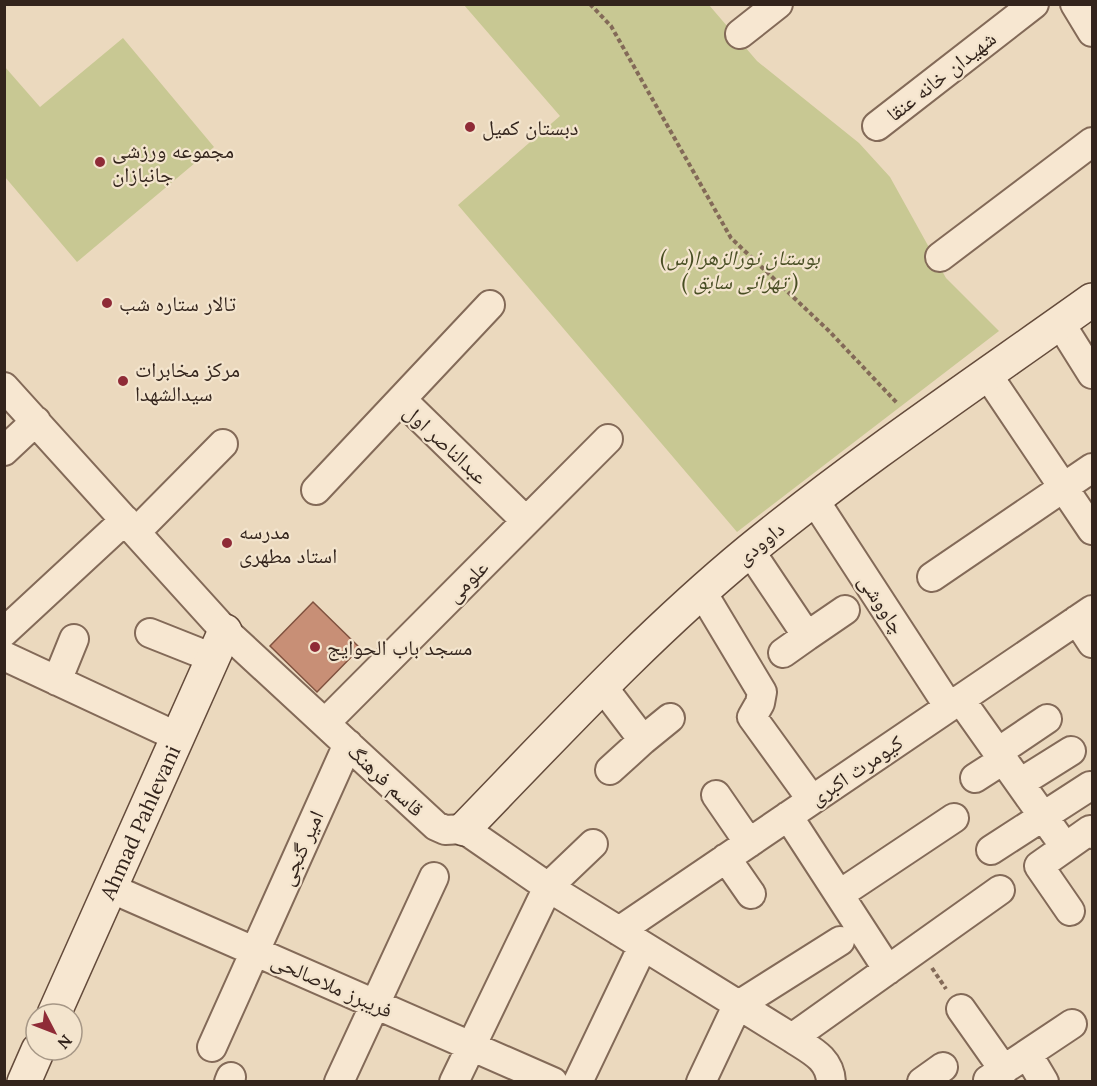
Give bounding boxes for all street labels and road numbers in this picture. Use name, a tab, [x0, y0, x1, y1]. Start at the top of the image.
street label: شهیدان خانه‌ عنقا	[881, 25, 1001, 127]
street label: عبدالناصر اول	[398, 398, 494, 490]
street label: داوودی	[730, 515, 790, 571]
street label: علومی	[440, 554, 494, 608]
street label: چاووشی	[853, 569, 911, 639]
street label: کیومرث اکبری	[804, 729, 908, 811]
street label: قاسم فرهنگ	[341, 738, 430, 823]
street label: Ahmad Pahlevani	[93, 741, 186, 905]
street label: امیر گنجی	[273, 806, 329, 890]
street label: فریبرز ملاصالحی	[267, 946, 397, 1024]

